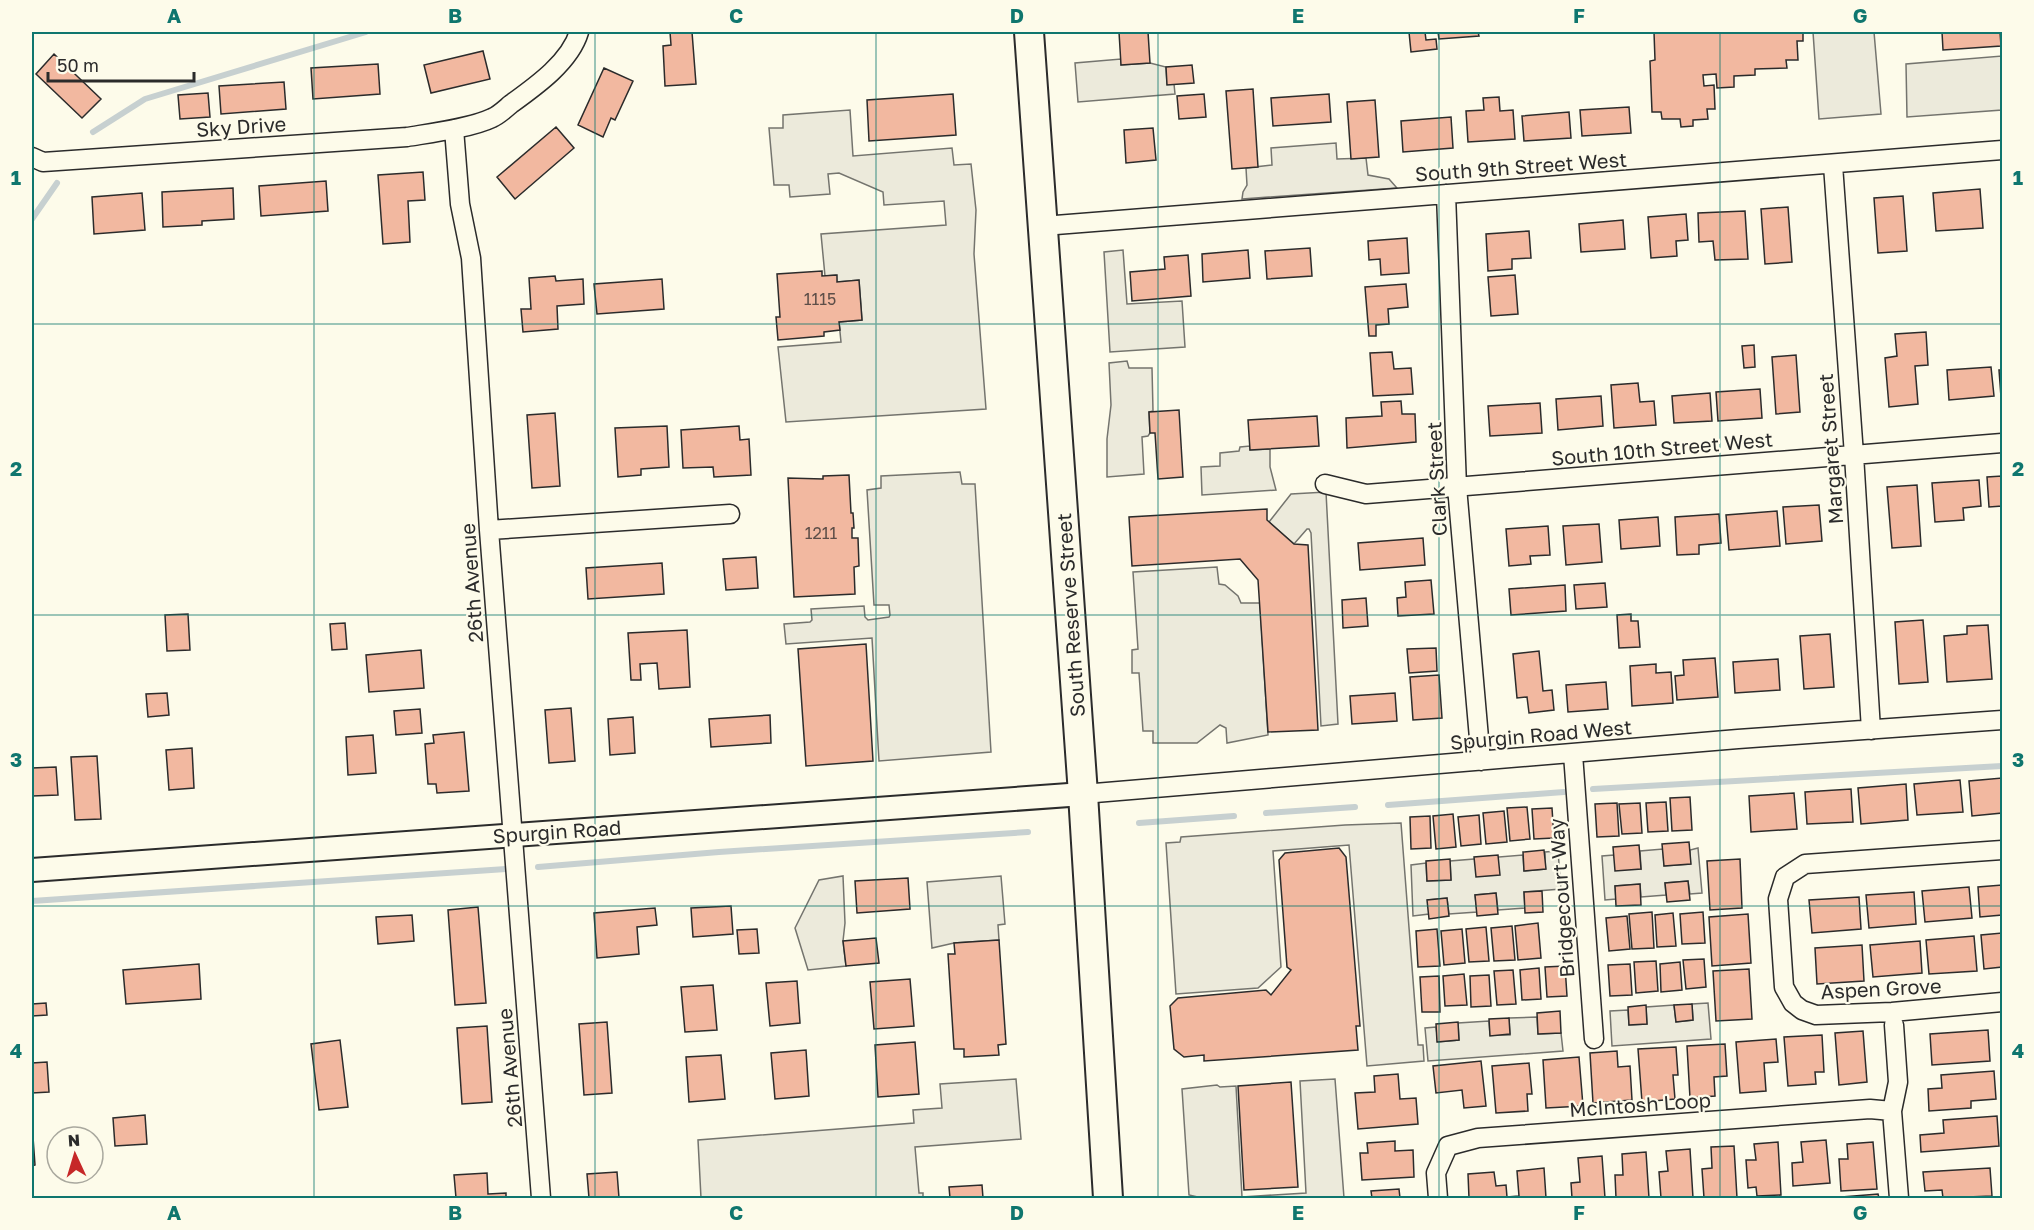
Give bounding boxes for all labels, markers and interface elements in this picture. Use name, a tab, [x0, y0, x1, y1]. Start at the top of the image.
text: A	[167, 3, 181, 27]
text: B	[448, 3, 462, 27]
text: C	[729, 3, 743, 27]
text: D	[1010, 3, 1024, 27]
text: E	[1292, 3, 1304, 27]
text: F	[1573, 3, 1585, 27]
text: G	[1853, 3, 1867, 27]
scale bar	[48, 45, 194, 83]
text: 50 m	[57, 54, 99, 76]
street label: Sky Drive	[195, 111, 287, 141]
street label: South 9th Street West	[1414, 147, 1628, 185]
text: 1	[11, 165, 21, 189]
text: 1	[2013, 165, 2023, 189]
house number: 1115	[804, 289, 836, 309]
street label: Margaret Street	[1813, 373, 1847, 525]
street label: Clark Street	[1421, 421, 1451, 537]
street label: South 10th Street West	[1550, 426, 1774, 470]
text: 2	[10, 456, 22, 480]
text: 2	[2012, 456, 2024, 480]
street label: South Reserve Street	[1051, 512, 1089, 718]
street label: 26th Avenue	[455, 523, 487, 643]
house number: 1211	[805, 523, 838, 543]
street label: Spurgin Road West	[1449, 714, 1633, 754]
text: 3	[10, 747, 22, 771]
text: 3	[2012, 747, 2024, 771]
street label: Spurgin Road	[492, 815, 622, 847]
street label: Bridgecourt Way	[1543, 818, 1579, 978]
street label: Aspen Grove	[1820, 973, 1942, 1003]
street label: 26th Avenue	[492, 1007, 526, 1129]
text: 4	[10, 1038, 22, 1062]
text: 4	[2012, 1038, 2024, 1062]
street label: McIntosh Loop	[1568, 1087, 1712, 1121]
north arrow	[45, 1125, 105, 1185]
text: N	[67, 1130, 81, 1150]
text: A	[167, 1200, 181, 1224]
text: B	[448, 1200, 462, 1224]
text: C	[729, 1200, 743, 1224]
text: D	[1010, 1200, 1024, 1224]
text: E	[1292, 1200, 1304, 1224]
text: F	[1573, 1200, 1585, 1224]
text: G	[1853, 1200, 1867, 1224]

